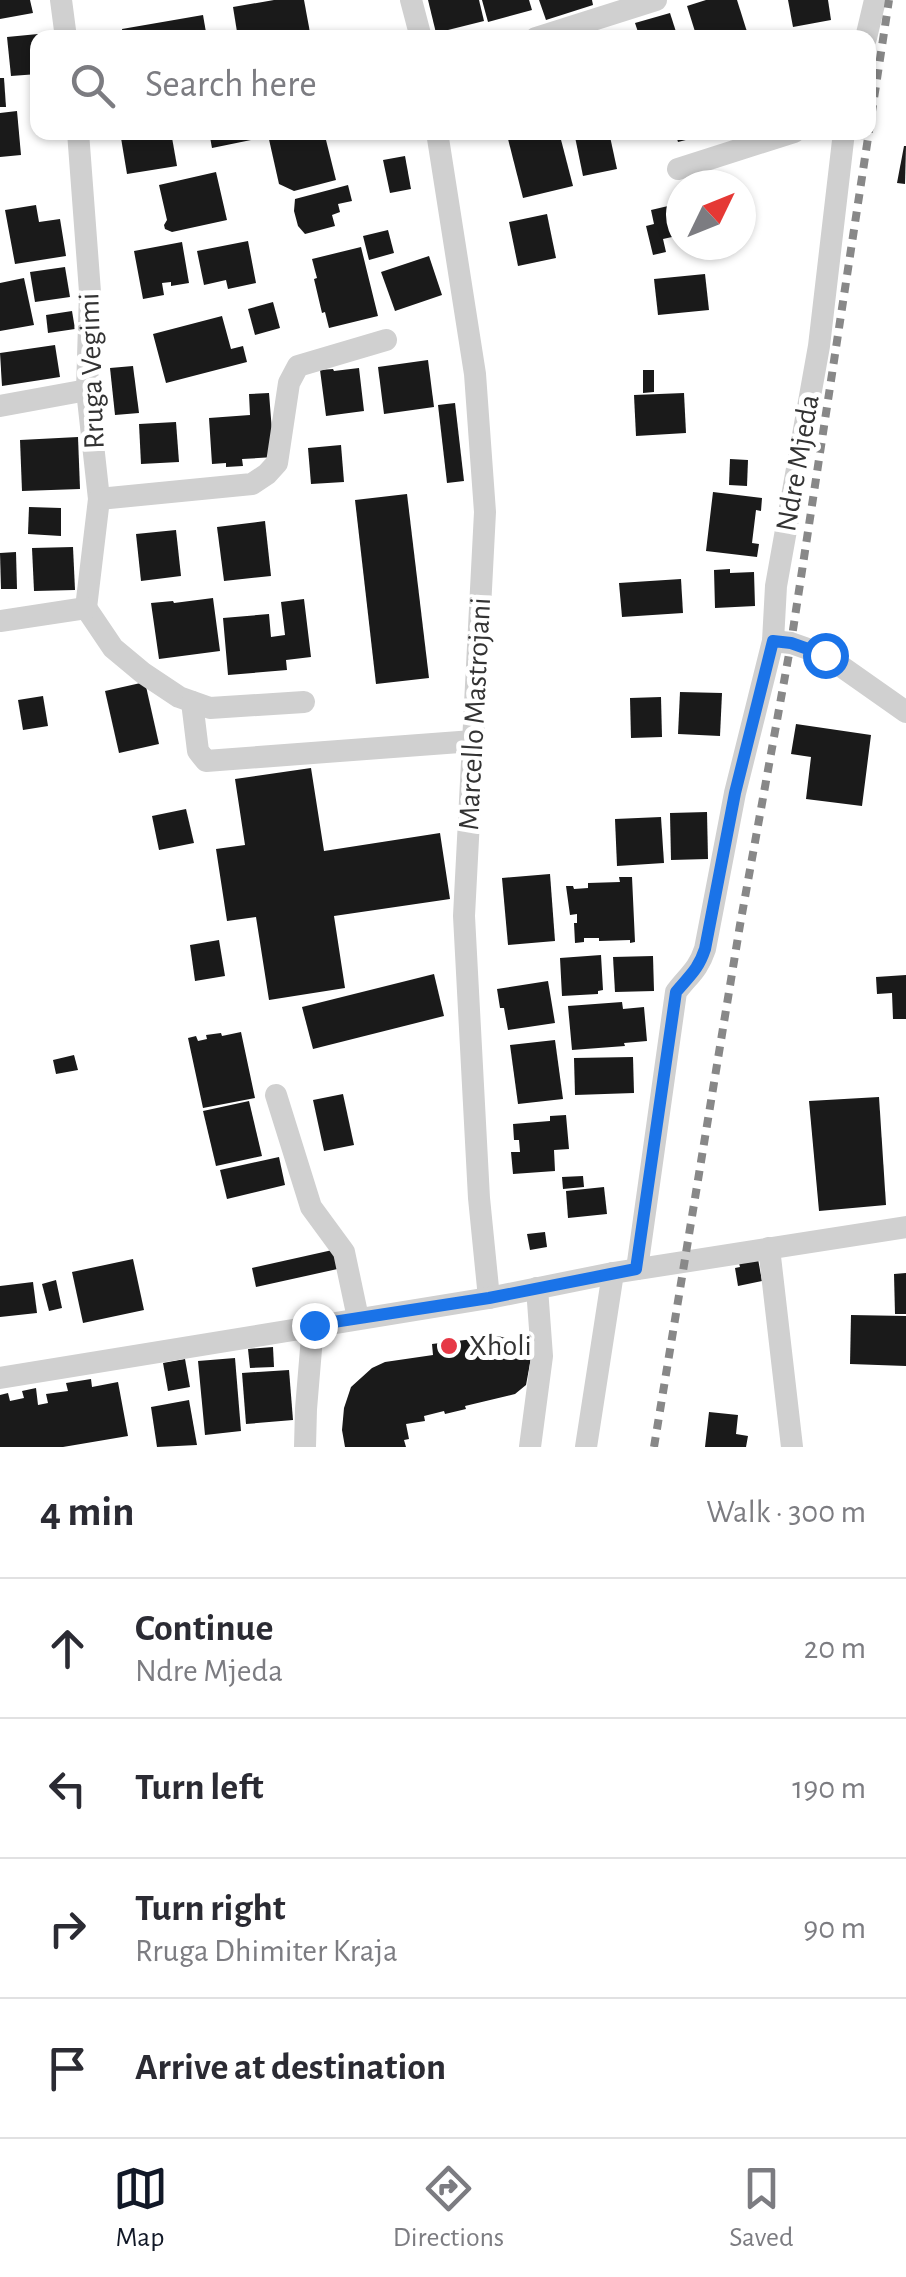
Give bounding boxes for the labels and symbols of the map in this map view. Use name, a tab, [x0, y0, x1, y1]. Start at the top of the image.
north arrow	[666, 170, 756, 260]
street label: Rruga Vegimi	[74, 292, 110, 450]
street label: Ndre Mjeda	[771, 392, 825, 534]
street label: Marcello Mastrojani	[454, 597, 496, 831]
route start	[803, 633, 849, 679]
route end	[292, 1303, 338, 1349]
place label: Xholi	[469, 1331, 532, 1361]
marker: Xholi	[438, 1335, 460, 1357]

